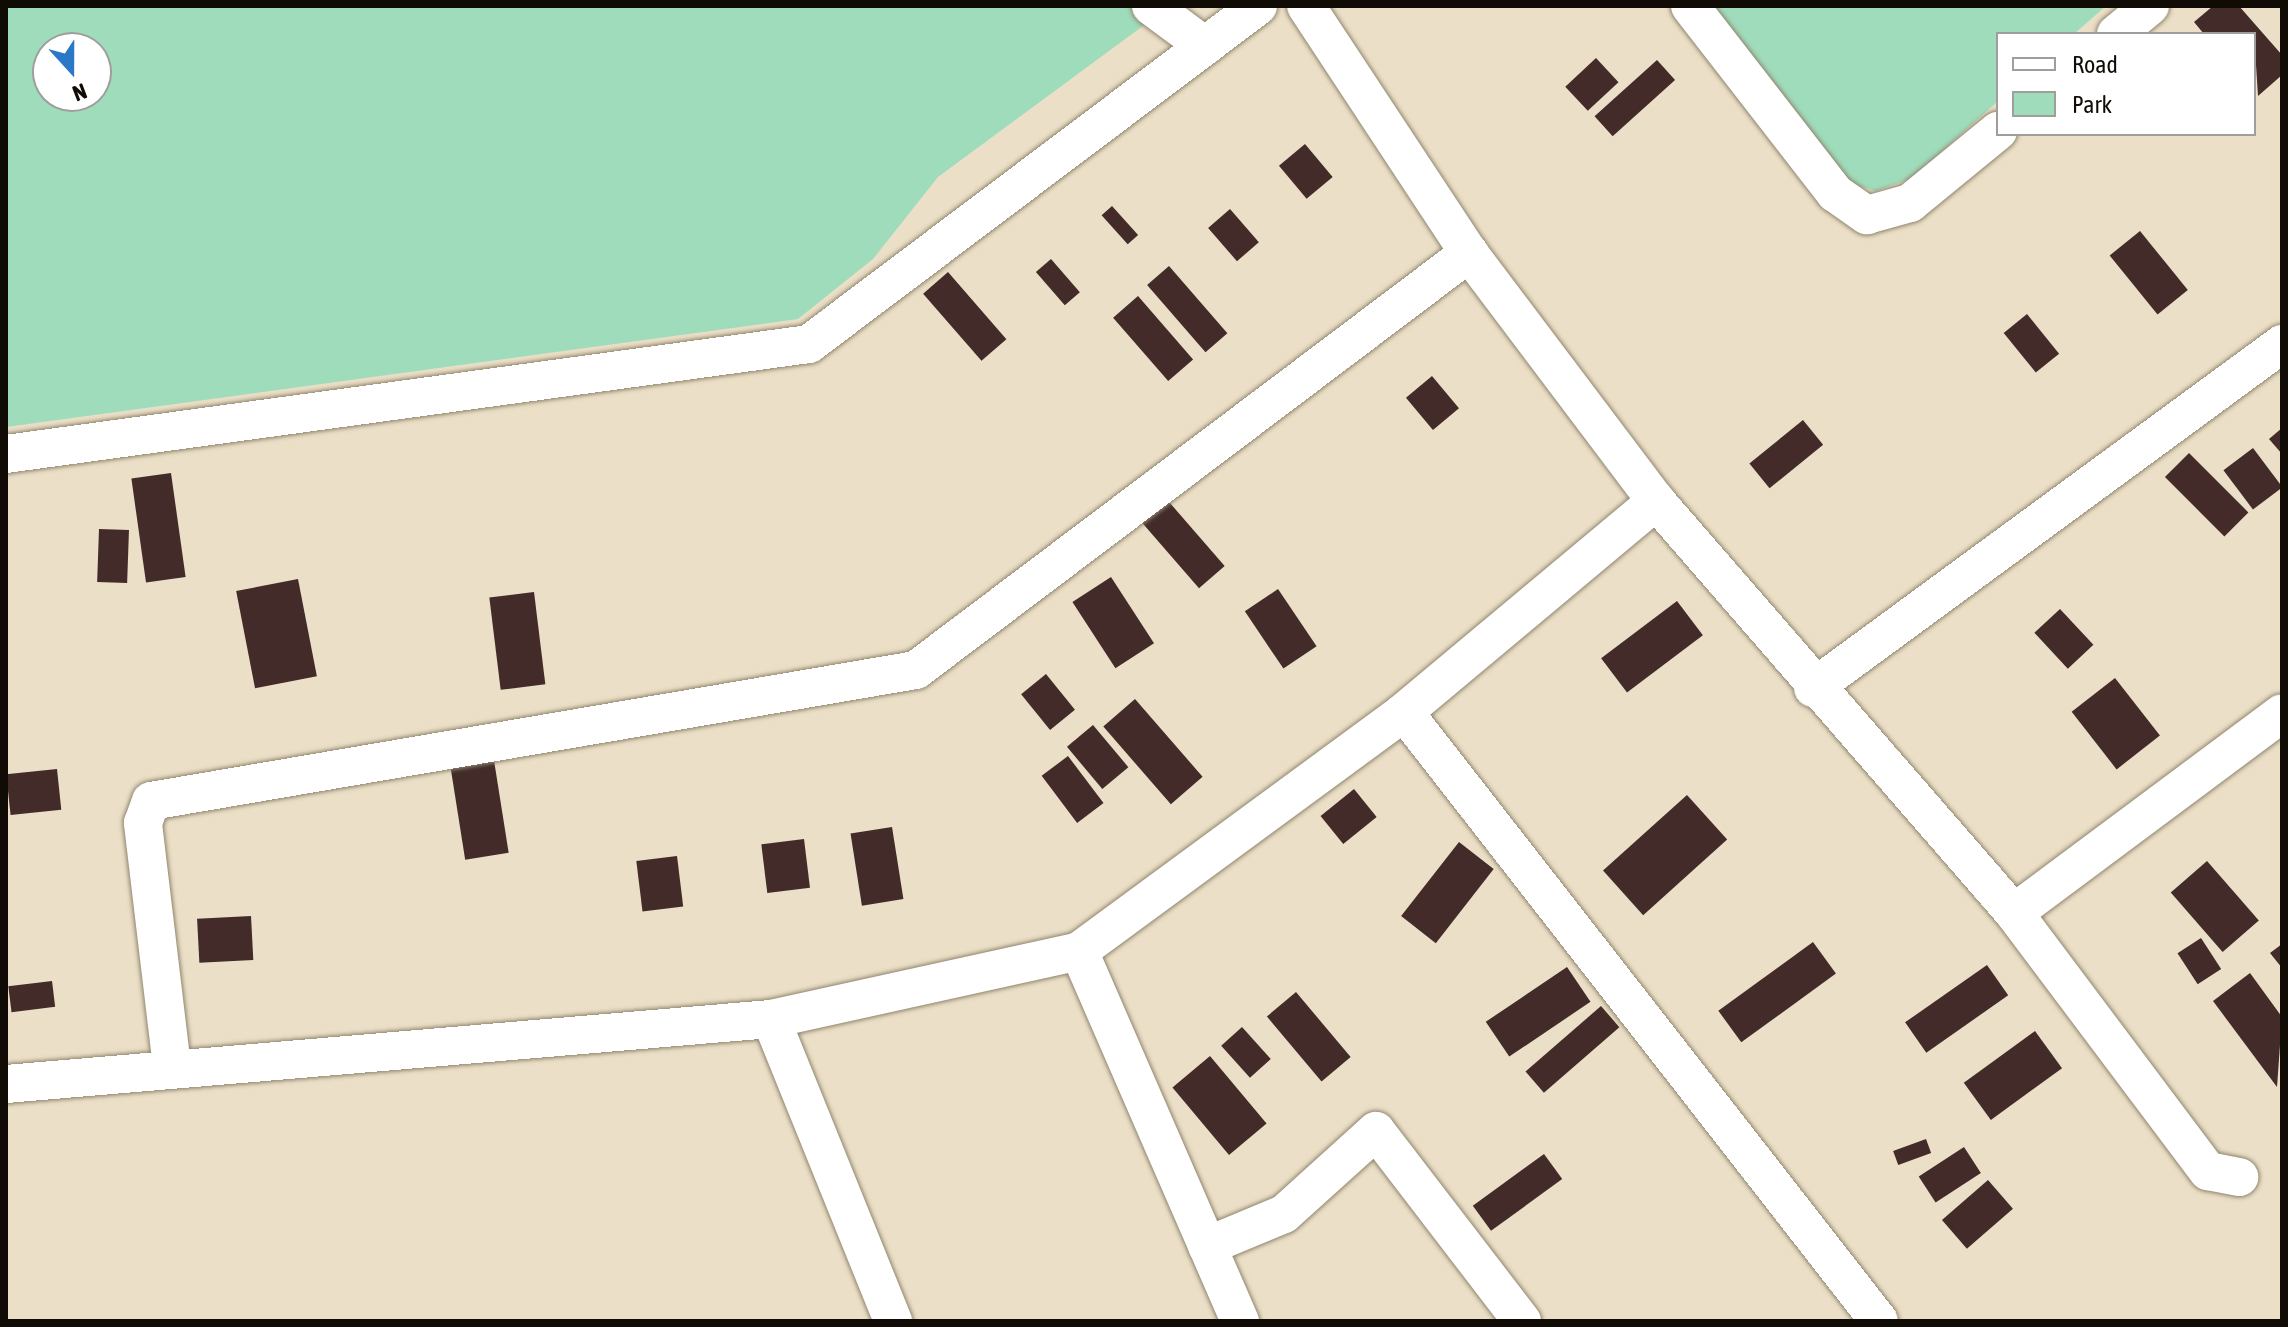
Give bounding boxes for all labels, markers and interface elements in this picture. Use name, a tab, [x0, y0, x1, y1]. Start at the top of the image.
north arrow	[32, 32, 112, 112]
legend	[1996, 32, 2256, 136]
text: Road	[2072, 51, 2118, 78]
text: N	[69, 78, 91, 107]
text: Park	[2072, 91, 2112, 118]

